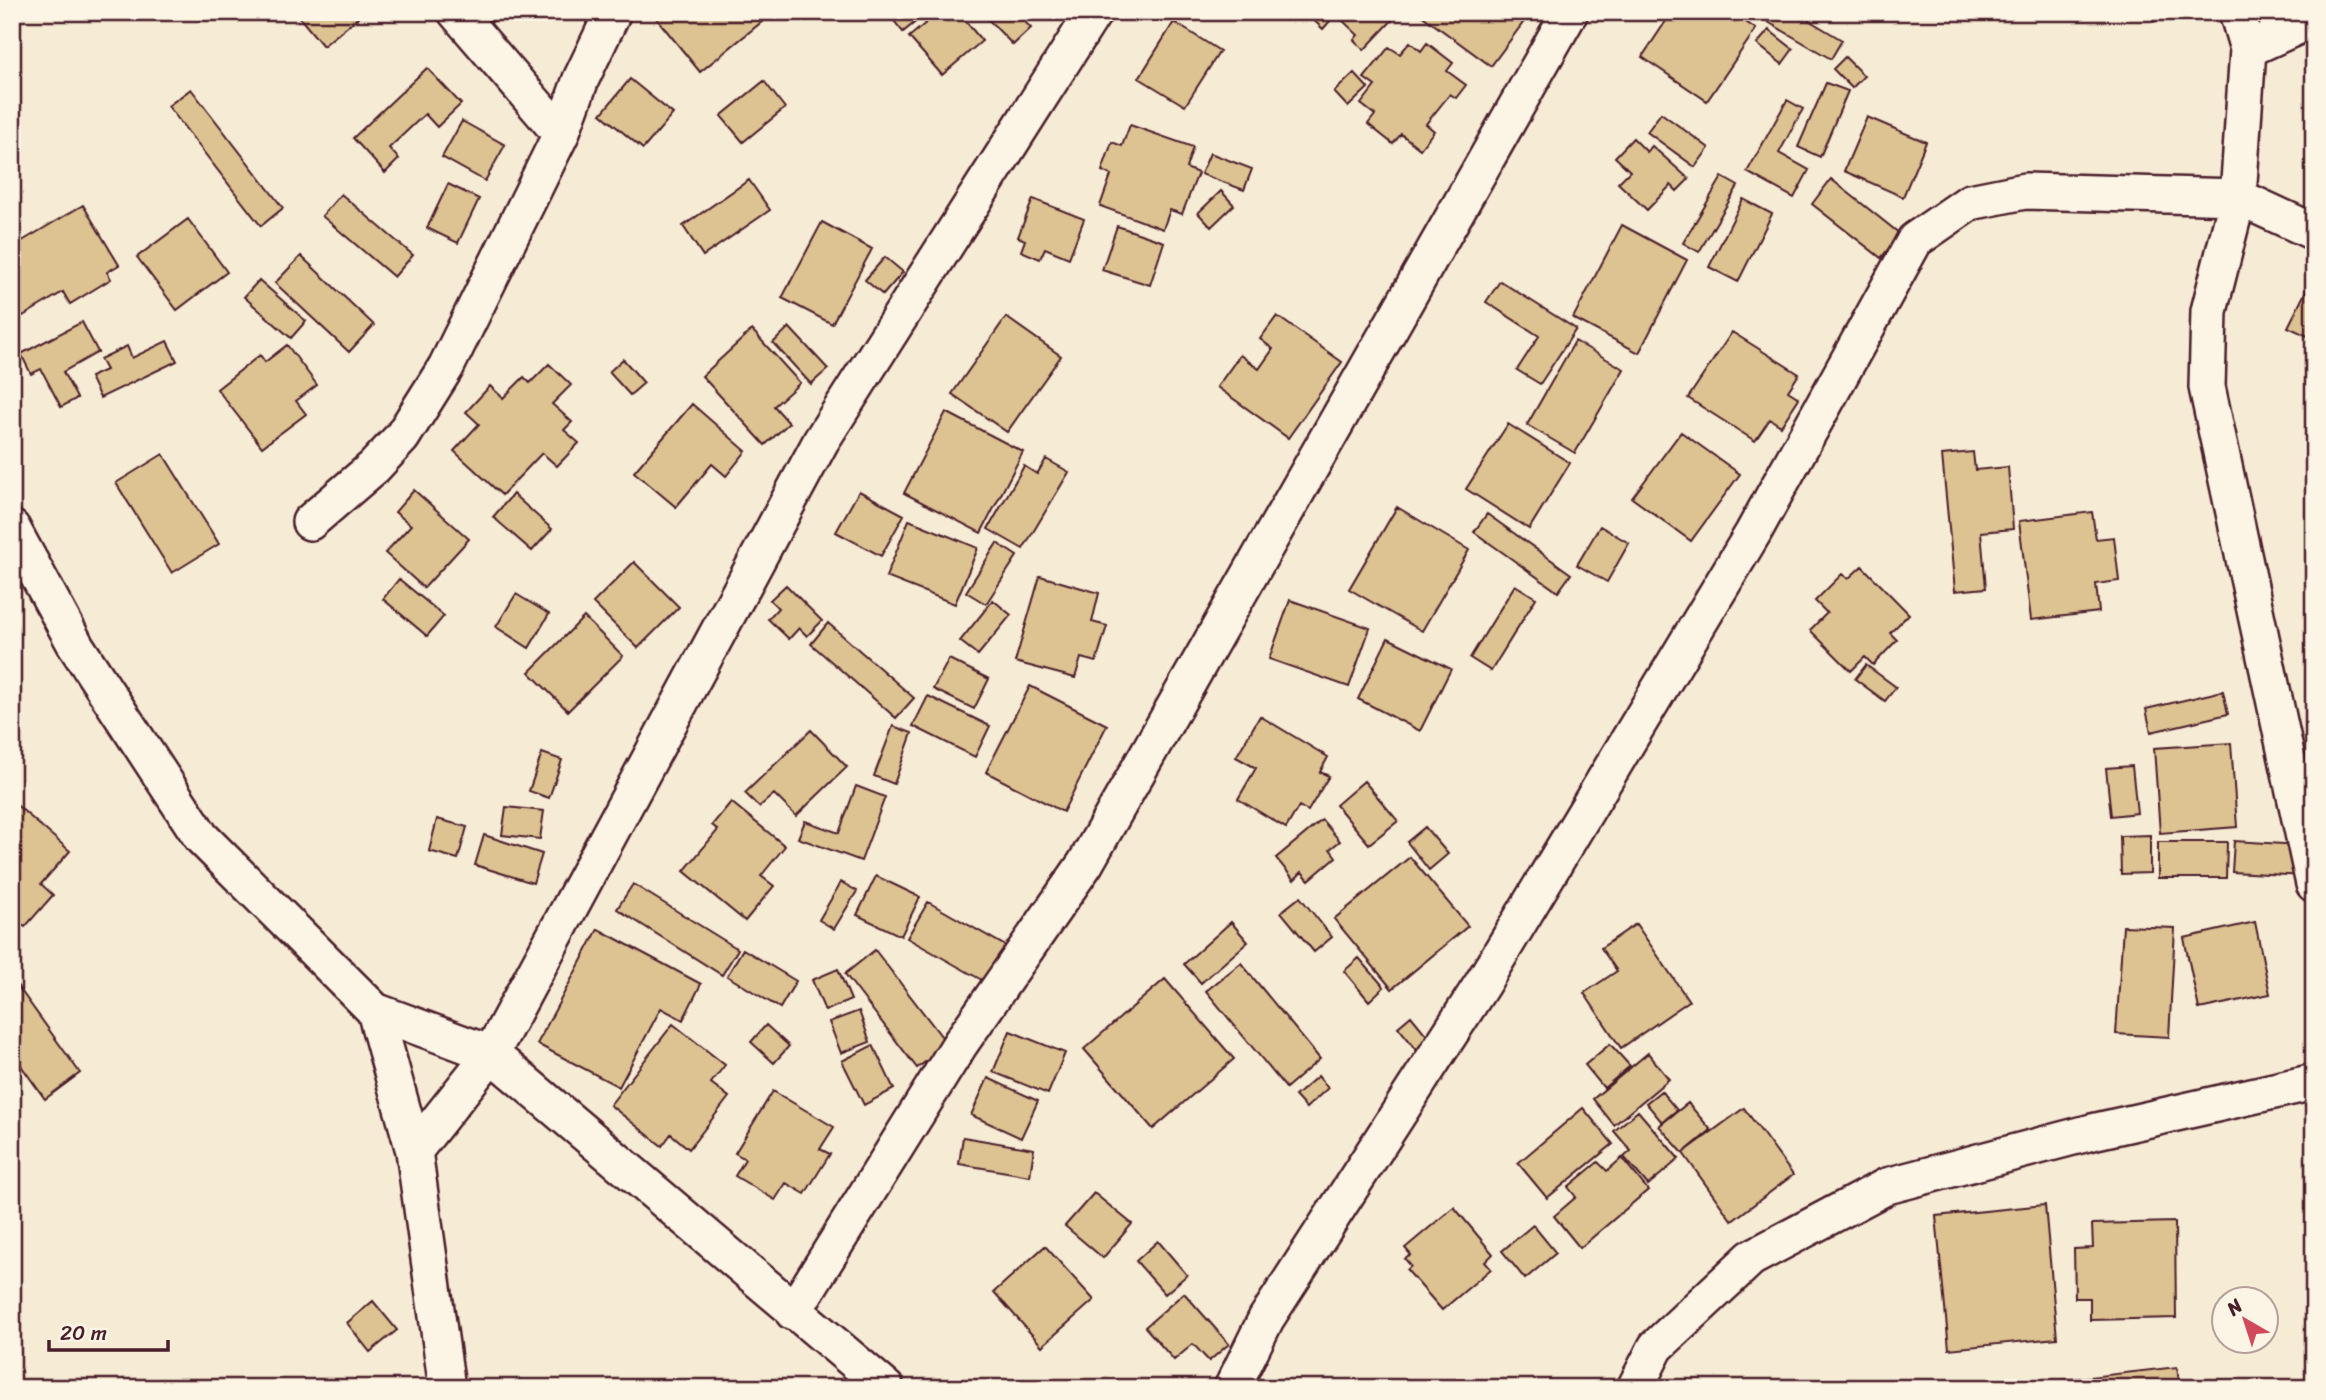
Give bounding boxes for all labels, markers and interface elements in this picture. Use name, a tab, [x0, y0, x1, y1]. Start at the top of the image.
north arrow	[2210, 1284, 2280, 1354]
text: N	[2218, 1290, 2251, 1325]
scale bar	[49, 1309, 168, 1353]
text: 20 m	[60, 1314, 107, 1352]

